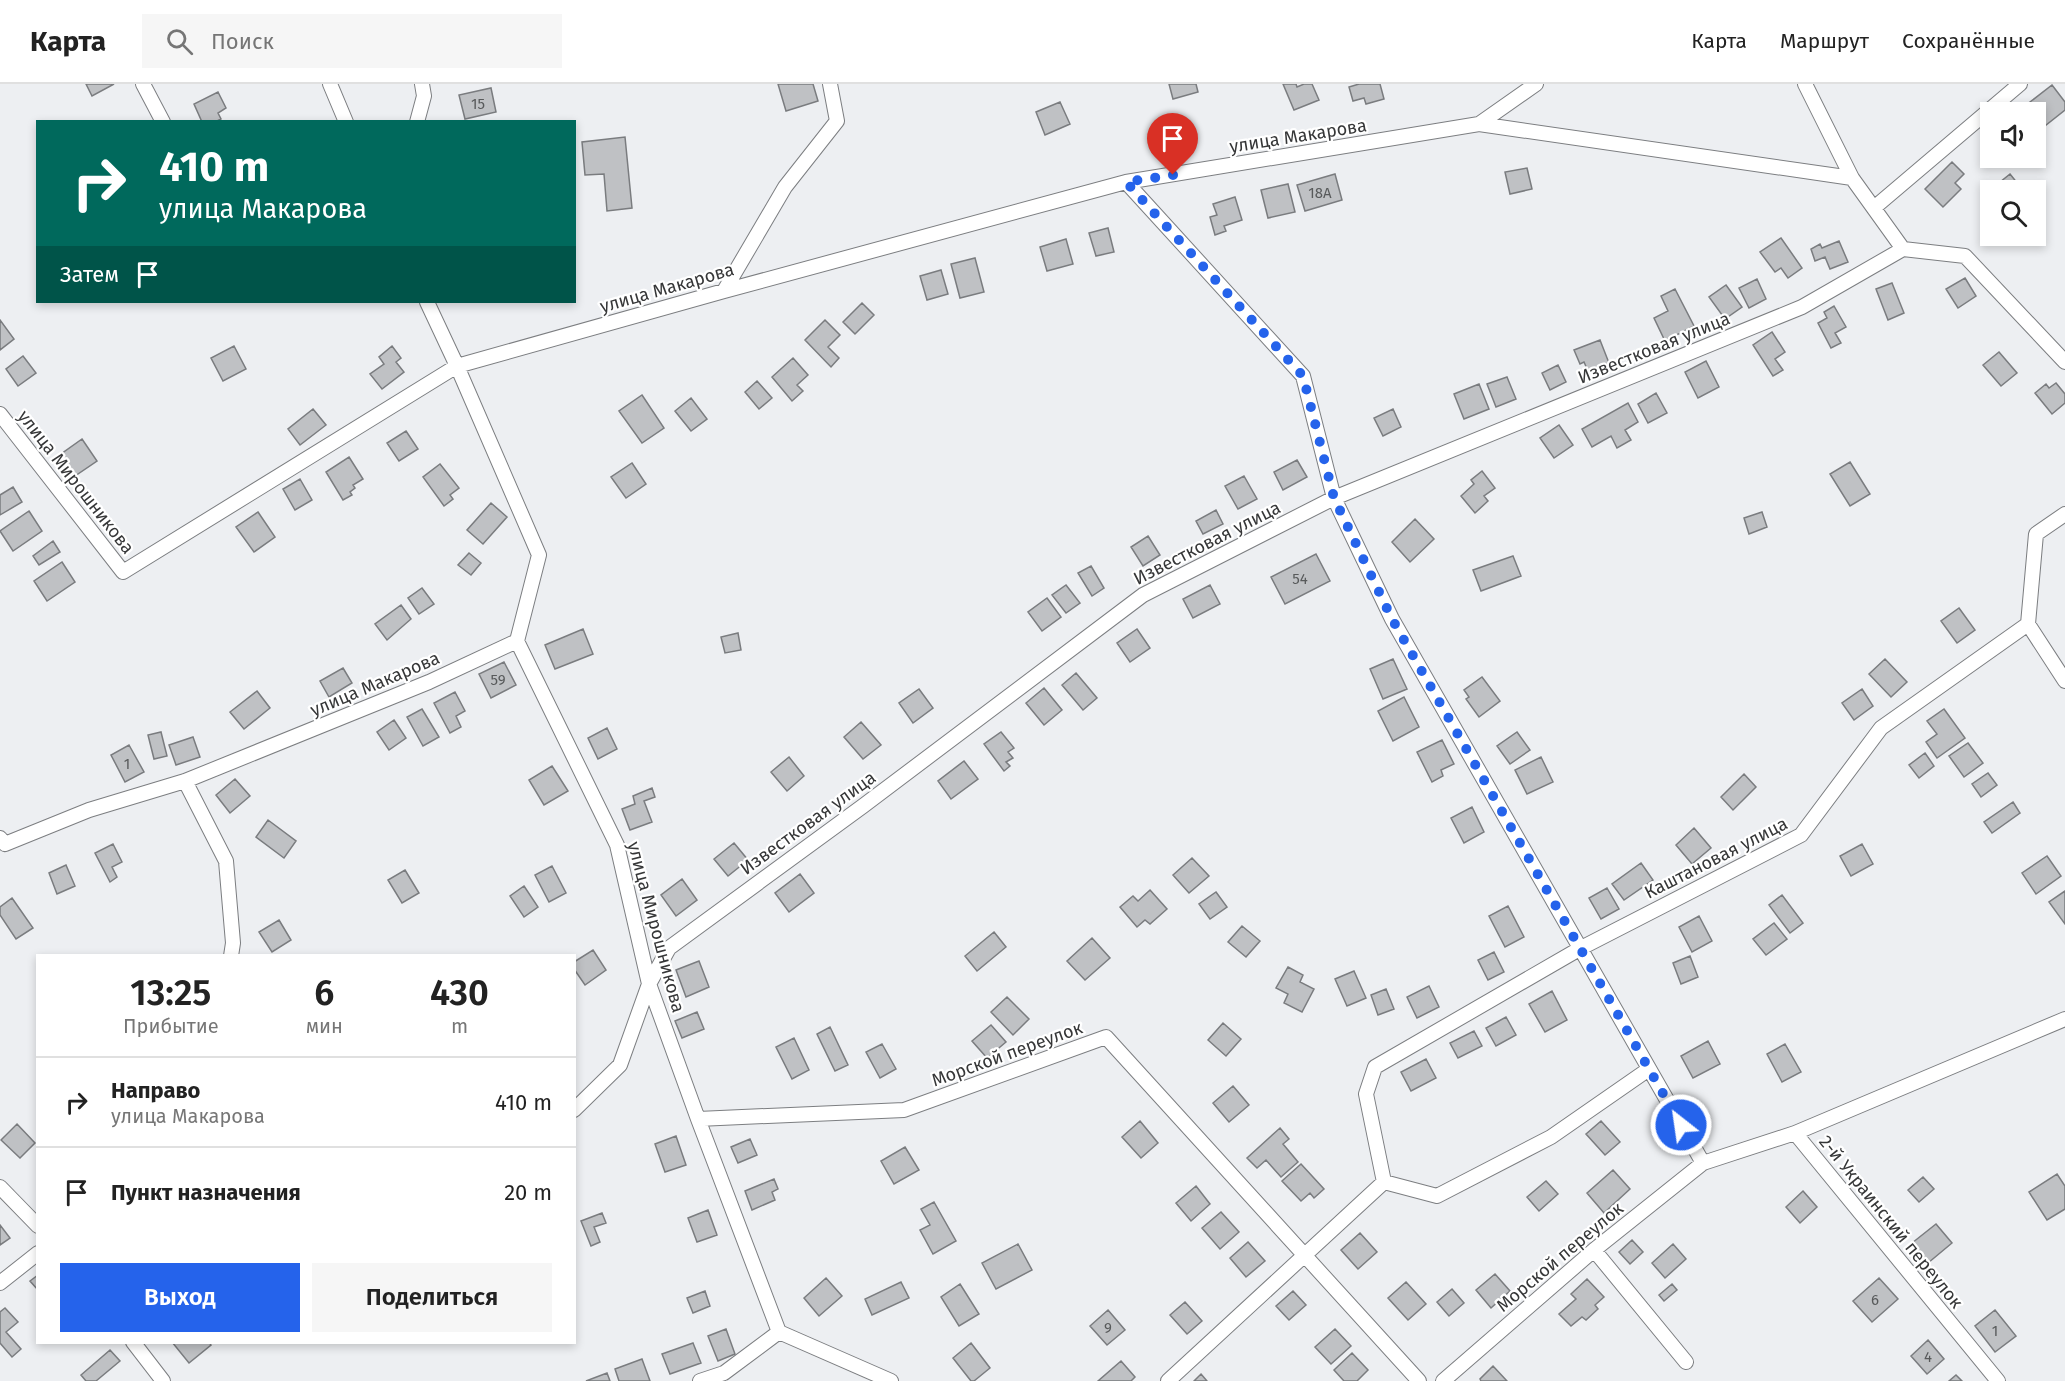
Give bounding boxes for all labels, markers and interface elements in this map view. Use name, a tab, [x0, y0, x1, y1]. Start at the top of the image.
search box	[142, 14, 562, 68]
text: Карта	[30, 25, 106, 58]
icon: search	[163, 25, 196, 58]
text: Поиск	[211, 28, 274, 55]
text: Карта	[1691, 28, 1747, 54]
text: Маршрут	[1780, 28, 1869, 54]
text: Сохранённые	[1902, 28, 2035, 54]
house number: 15	[471, 95, 485, 113]
map controls	[1980, 102, 2046, 246]
button: sound	[1980, 102, 2046, 168]
pin	[1147, 113, 1198, 175]
street label: улица Макарова	[1228, 114, 1368, 158]
icon: arrive	[1156, 122, 1189, 155]
text: 410 m	[159, 142, 269, 192]
icon: right	[60, 144, 138, 222]
button: search	[1980, 180, 2046, 246]
house number: 18А	[1308, 184, 1332, 202]
text: улица Макарова	[159, 193, 367, 225]
icon: arrive	[131, 258, 164, 291]
street label: улица Макарова	[597, 258, 737, 318]
text: Затем	[60, 261, 119, 288]
street label: Известковая улица	[1575, 307, 1733, 389]
street label: улица Мирошникова	[13, 406, 139, 558]
street label: Известковая улица	[1130, 496, 1284, 590]
house number: 54	[1292, 570, 1308, 588]
street label: улица Макарова	[307, 647, 443, 721]
house number: 59	[490, 671, 506, 689]
house number: 1	[124, 755, 130, 773]
street label: Известковая улица	[736, 766, 880, 880]
street label: Каштановая улица	[1641, 812, 1791, 904]
street label: улица Мирошникова	[623, 839, 689, 1015]
text: 13:25	[130, 971, 211, 1015]
text: 6	[314, 971, 334, 1015]
text: 430	[430, 971, 489, 1015]
text: Прибытие	[123, 1014, 219, 1038]
text: мин	[306, 1014, 343, 1038]
text: m	[451, 1014, 468, 1038]
street label: Морской переулок	[929, 1016, 1086, 1091]
text: Направо	[111, 1077, 200, 1104]
icon: right	[60, 1086, 93, 1119]
text: 410 m	[495, 1089, 552, 1116]
position arrow	[1649, 1093, 1713, 1157]
text: улица Макарова	[111, 1104, 265, 1128]
street label: 2-й Украинский переулок	[1814, 1131, 1968, 1313]
icon: arrive	[60, 1176, 93, 1209]
text: Пункт назначения	[111, 1179, 301, 1206]
text: 20 m	[504, 1179, 552, 1206]
street label: Морской переулок	[1492, 1197, 1628, 1316]
button: Выход	[60, 1263, 300, 1332]
button: Поделиться	[312, 1263, 552, 1332]
house number: 6	[1871, 1291, 1879, 1309]
house number: 9	[1104, 1319, 1112, 1337]
house number: 1	[1992, 1322, 1998, 1340]
house number: 4	[1924, 1348, 1932, 1366]

